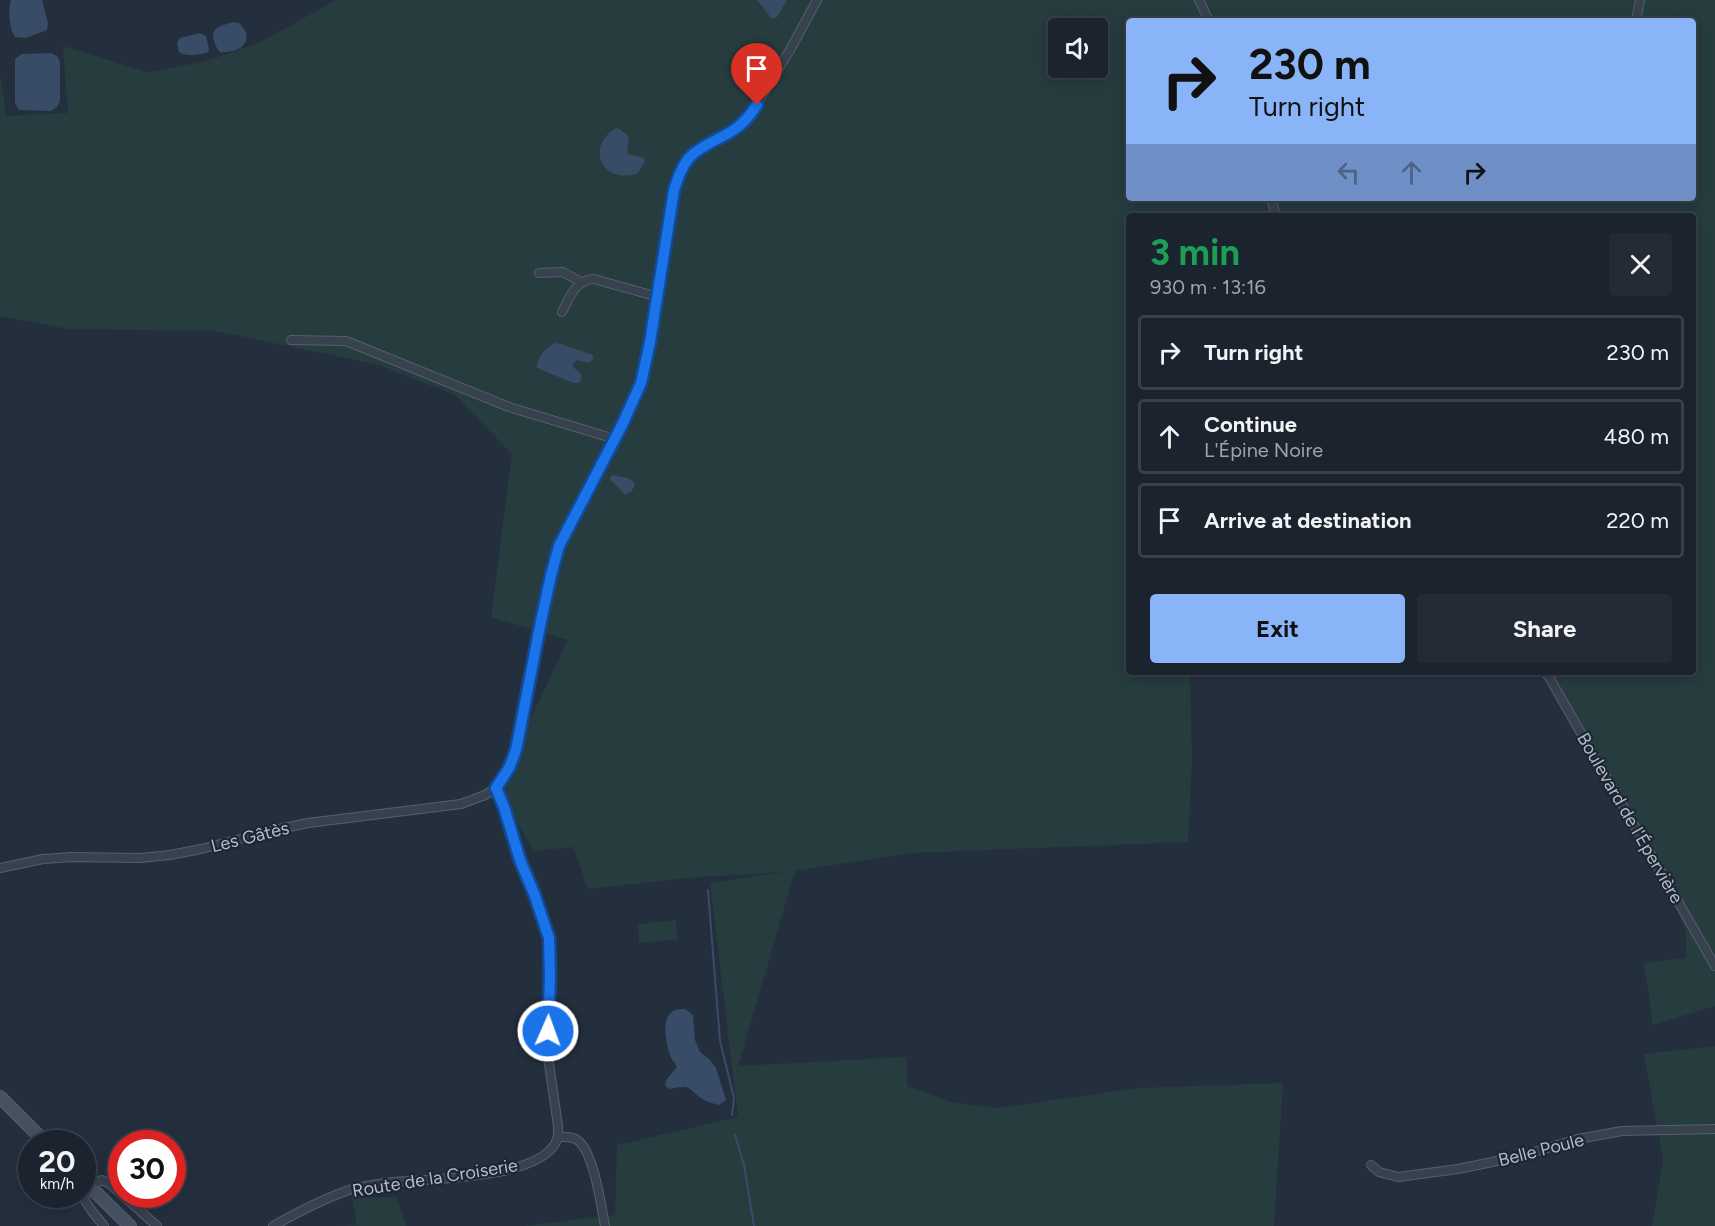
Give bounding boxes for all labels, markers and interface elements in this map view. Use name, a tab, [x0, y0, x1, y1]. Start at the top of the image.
map controls	[1048, 18, 1108, 78]
button: sound	[1048, 18, 1108, 78]
text: 230 m	[1249, 39, 1371, 90]
icon: right	[1150, 42, 1228, 120]
pin	[731, 43, 782, 105]
icon: arrive	[740, 52, 773, 85]
text: Turn right	[1249, 90, 1365, 123]
icon: left	[1332, 156, 1365, 189]
icon: ahead	[1395, 156, 1428, 189]
icon: right	[1458, 156, 1491, 189]
text: 3 min	[1150, 231, 1240, 274]
button: close	[1609, 233, 1672, 296]
text: 930 m · 13:16	[1150, 275, 1266, 299]
icon: right	[1153, 336, 1186, 369]
text: Turn right	[1204, 339, 1303, 366]
text: 230 m	[1606, 339, 1669, 366]
text: Continue	[1204, 411, 1297, 438]
icon: ahead	[1153, 420, 1186, 453]
text: 480 m	[1604, 423, 1669, 450]
text: L'Épine Noire	[1204, 438, 1323, 462]
icon: arrive	[1153, 504, 1186, 537]
text: Arrive at destination	[1204, 507, 1412, 534]
text: 220 m	[1606, 507, 1669, 534]
button: Exit	[1150, 594, 1405, 663]
button: Share	[1417, 594, 1672, 663]
street label: Boulevard de l'Épervière	[1572, 729, 1688, 907]
street label: Les Gâtès	[209, 817, 291, 857]
position arrow	[516, 999, 580, 1063]
street label: Belle Poule	[1496, 1129, 1586, 1171]
speed limit sign: 30	[108, 1130, 186, 1208]
text: 20	[39, 1143, 75, 1180]
street label: Route de la Croiserie	[351, 1154, 519, 1202]
text: km/h	[40, 1175, 74, 1193]

